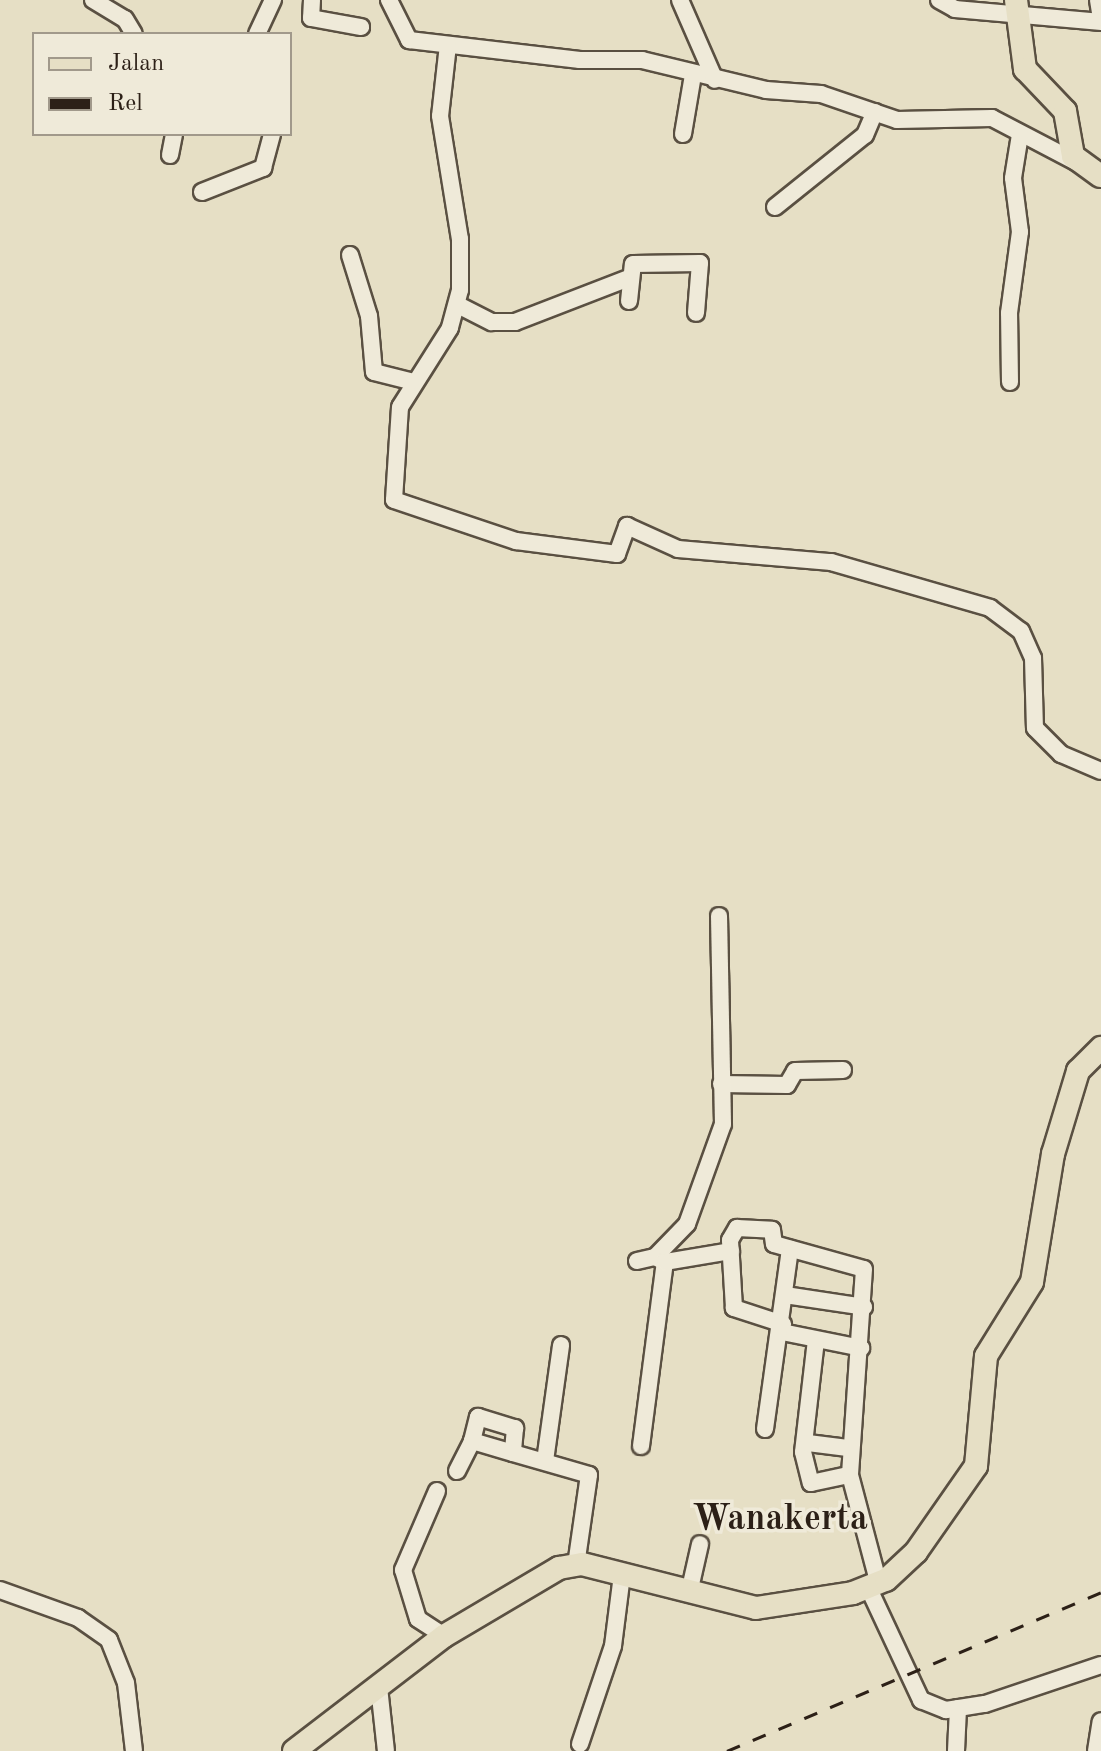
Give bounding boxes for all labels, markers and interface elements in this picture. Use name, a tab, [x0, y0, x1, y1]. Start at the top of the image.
legend	[32, 32, 292, 136]
text: Jalan	[108, 52, 164, 76]
text: Rel	[108, 92, 143, 116]
district label: Wanakerta	[692, 1499, 868, 1543]

